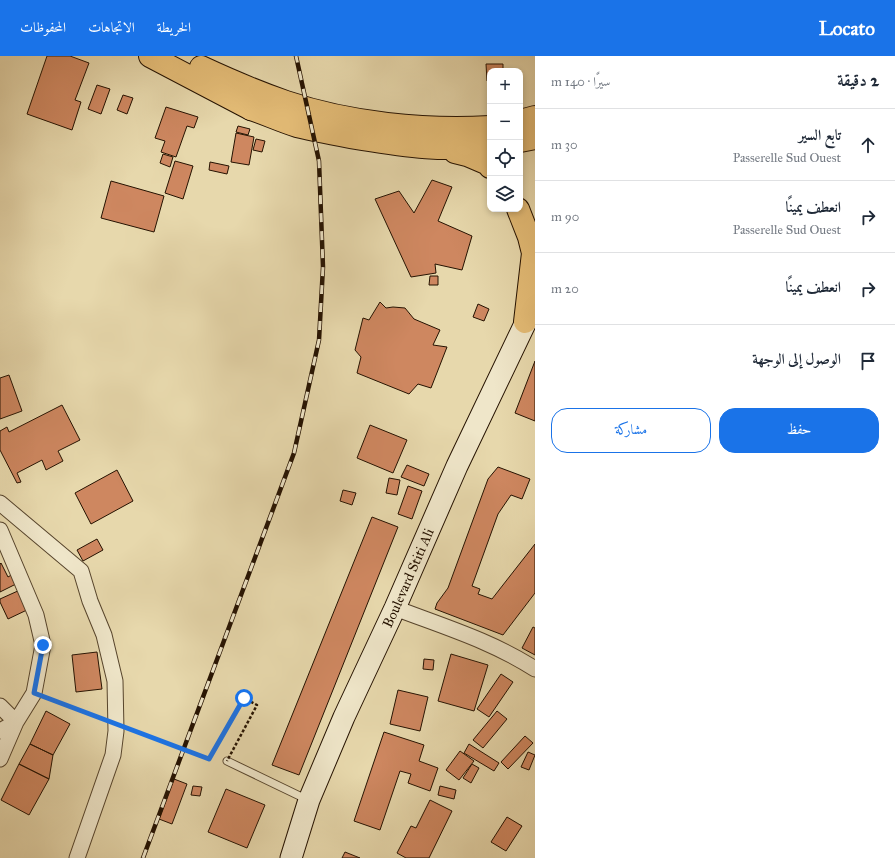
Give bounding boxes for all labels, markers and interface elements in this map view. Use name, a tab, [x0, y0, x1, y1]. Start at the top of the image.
text: Locato	[819, 17, 875, 40]
text: المحفوظات	[20, 19, 66, 36]
text: الاتجاهات	[88, 19, 135, 36]
text: الخريطة	[157, 19, 191, 36]
map controls	[487, 68, 523, 212]
button: +	[487, 68, 523, 104]
text: 2 دقيقة	[837, 70, 879, 91]
text: سيرًا · 140 m	[551, 74, 610, 90]
button: −	[487, 104, 523, 140]
text: تابع السير	[799, 126, 841, 144]
icon: ahead	[857, 134, 879, 156]
text: 30 m	[551, 137, 578, 153]
button: locate	[487, 140, 523, 176]
text: Passerelle Sud Ouest	[733, 150, 841, 166]
button: layers	[487, 176, 523, 212]
text: انعطف يمينًا	[786, 198, 841, 216]
icon: right	[857, 206, 879, 228]
text: 90 m	[551, 209, 579, 225]
text: Passerelle Sud Ouest	[733, 222, 841, 238]
text: انعطف يمينًا	[786, 278, 841, 296]
icon: right	[857, 278, 879, 300]
text: 20 m	[551, 281, 579, 297]
text: الوصول إلى الوجهة	[752, 350, 841, 368]
icon: arrive	[857, 350, 879, 372]
button: مشاركة	[551, 408, 711, 453]
button: حفظ	[719, 408, 879, 453]
street label: Boulevard Stiti Ali	[379, 525, 437, 630]
route end	[34, 636, 52, 654]
route start	[235, 689, 253, 707]

